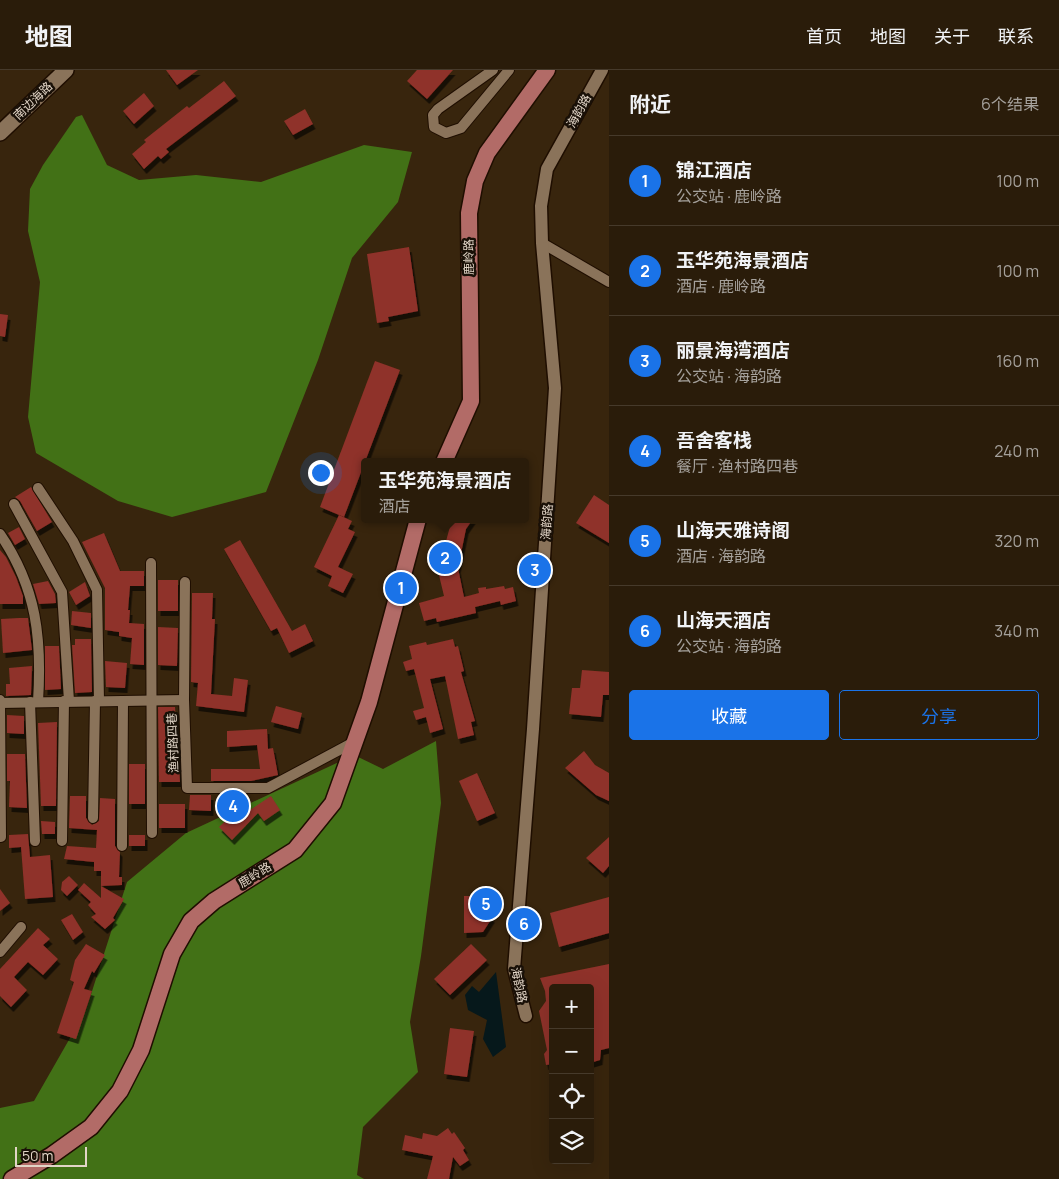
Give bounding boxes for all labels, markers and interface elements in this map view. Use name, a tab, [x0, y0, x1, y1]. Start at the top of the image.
text: 地图	[25, 19, 73, 52]
text: 首页	[806, 24, 842, 48]
text: 地图	[870, 24, 906, 48]
text: 关于	[934, 24, 970, 48]
text: 联系	[998, 24, 1034, 48]
street label: 南边海路	[9, 78, 56, 123]
text: 附近	[629, 90, 671, 118]
street label: 海韵路	[562, 91, 595, 131]
text: 6个结果	[981, 93, 1039, 115]
text: 锦江酒店	[676, 157, 752, 183]
text: 1	[641, 170, 649, 192]
text: 100 m	[996, 170, 1039, 192]
text: 公交站 · 鹿岭路	[676, 185, 782, 207]
street label: 鹿岭路	[460, 239, 477, 275]
text: 玉华苑海景酒店	[676, 247, 809, 273]
text: 2	[640, 260, 650, 282]
text: 100 m	[996, 260, 1039, 282]
text: 酒店 · 鹿岭路	[676, 275, 766, 297]
text: 丽景海湾酒店	[676, 337, 790, 363]
text: 3	[640, 350, 650, 372]
text: 160 m	[996, 350, 1039, 372]
text: 公交站 · 海韵路	[676, 365, 782, 387]
text: 吾舍客栈	[676, 427, 752, 453]
text: 4	[640, 440, 650, 462]
text: 240 m	[994, 440, 1039, 462]
text: 餐厅 · 渔村路四巷	[676, 455, 798, 477]
popup	[361, 458, 529, 523]
your location	[308, 460, 334, 486]
text: 玉华苑海景酒店	[378, 467, 512, 493]
text: 酒店	[378, 495, 411, 517]
street label: 海韵路	[537, 503, 556, 541]
text: 山海天雅诗阁	[676, 517, 790, 543]
text: 5	[640, 530, 650, 552]
text: 320 m	[995, 530, 1039, 552]
pin: 2	[429, 539, 461, 577]
text: 酒店 · 海韵路	[676, 545, 766, 567]
pin: 3	[519, 551, 551, 589]
pin: 1	[385, 569, 417, 607]
text: 山海天酒店	[676, 607, 771, 633]
text: 6	[640, 620, 650, 642]
text: 340 m	[994, 620, 1039, 642]
text: 公交站 · 海韵路	[676, 635, 782, 657]
button: 收藏	[629, 690, 829, 740]
button: 分享	[839, 690, 1039, 740]
street label: 渔村路四巷	[163, 713, 182, 773]
pin: 4	[217, 787, 249, 825]
street label: 鹿岭路	[235, 858, 275, 891]
pin: 5	[470, 885, 502, 923]
pin: 6	[508, 905, 540, 943]
street label: 海韵路	[507, 966, 532, 1004]
map controls	[549, 984, 594, 1164]
button: +	[549, 984, 594, 1029]
button: −	[549, 1029, 594, 1074]
button: locate	[549, 1074, 594, 1119]
button: layers	[549, 1119, 594, 1164]
scale bar	[15, 1144, 88, 1167]
text: 50 m	[22, 1146, 53, 1165]

